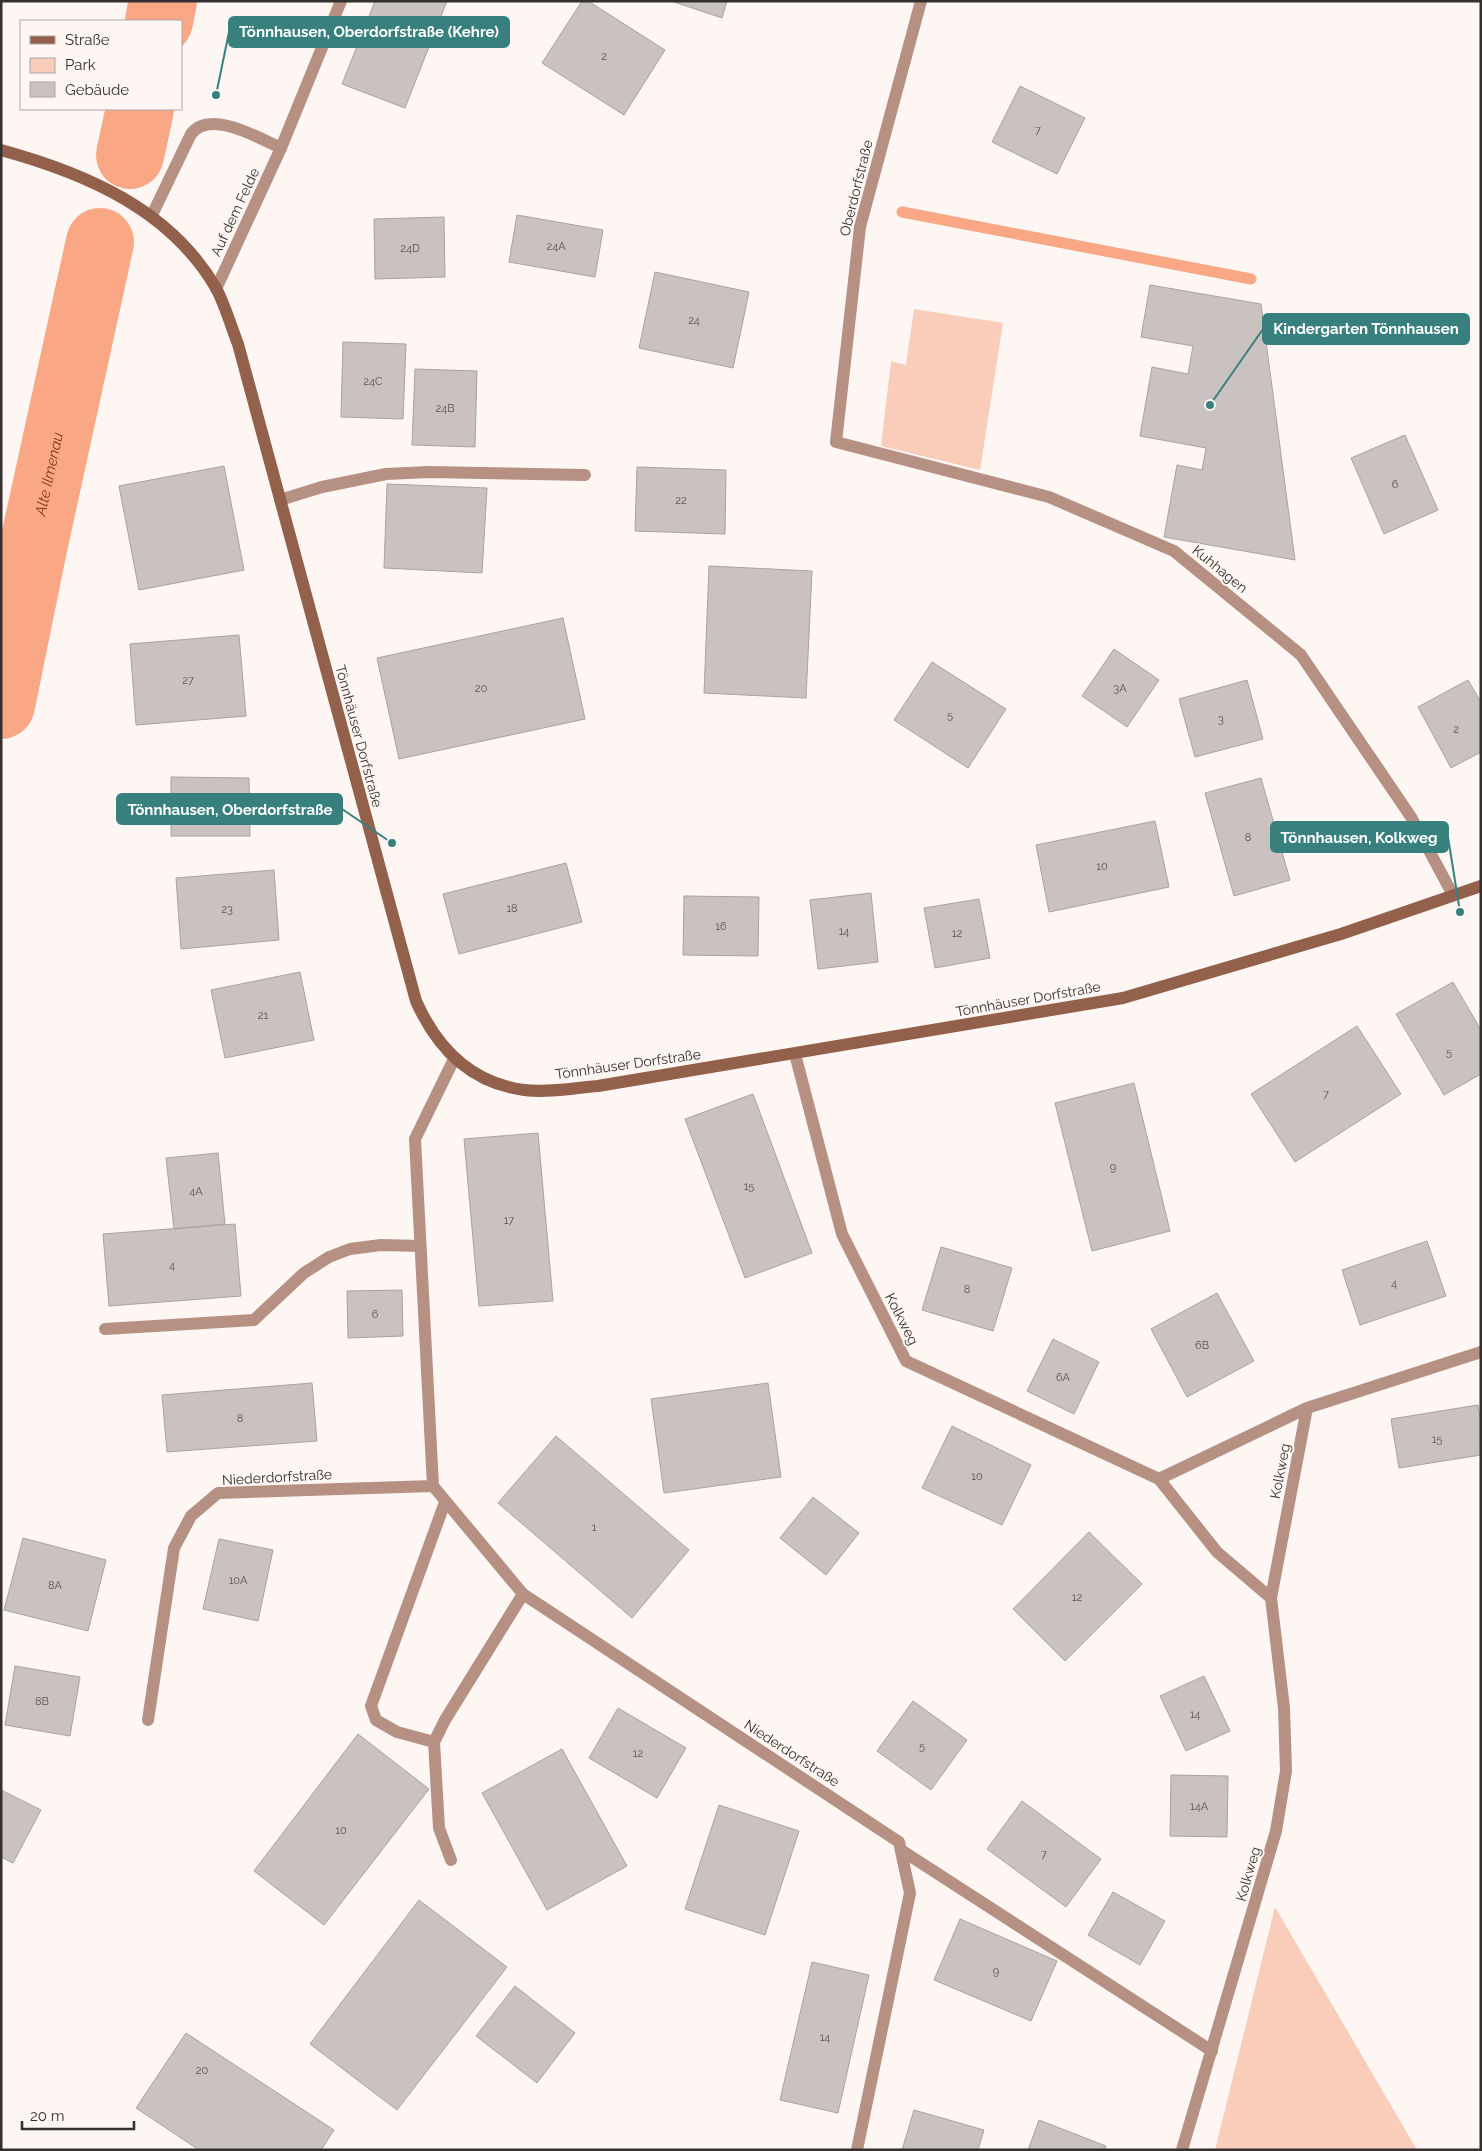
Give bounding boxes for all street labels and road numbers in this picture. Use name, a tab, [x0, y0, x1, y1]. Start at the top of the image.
street label: Oberdorfstraße	[836, 138, 876, 238]
street label: Auf dem Felde	[208, 165, 262, 259]
street label: Kuhhagen	[1189, 542, 1251, 596]
street label: Tönnhäuser Dorfstraße	[332, 663, 386, 809]
street label: Tönnhäuser Dorfstraße	[954, 978, 1102, 1020]
street label: Tönnhäuser Dorfstraße	[554, 1046, 702, 1082]
street label: Kolkweg	[882, 1290, 922, 1348]
street label: Kolkweg	[1267, 1442, 1293, 1500]
street label: Niederdorfstraße	[222, 1466, 332, 1488]
street label: Niederdorfstraße	[741, 1716, 843, 1790]
street label: Kolkweg	[1233, 1845, 1263, 1903]

